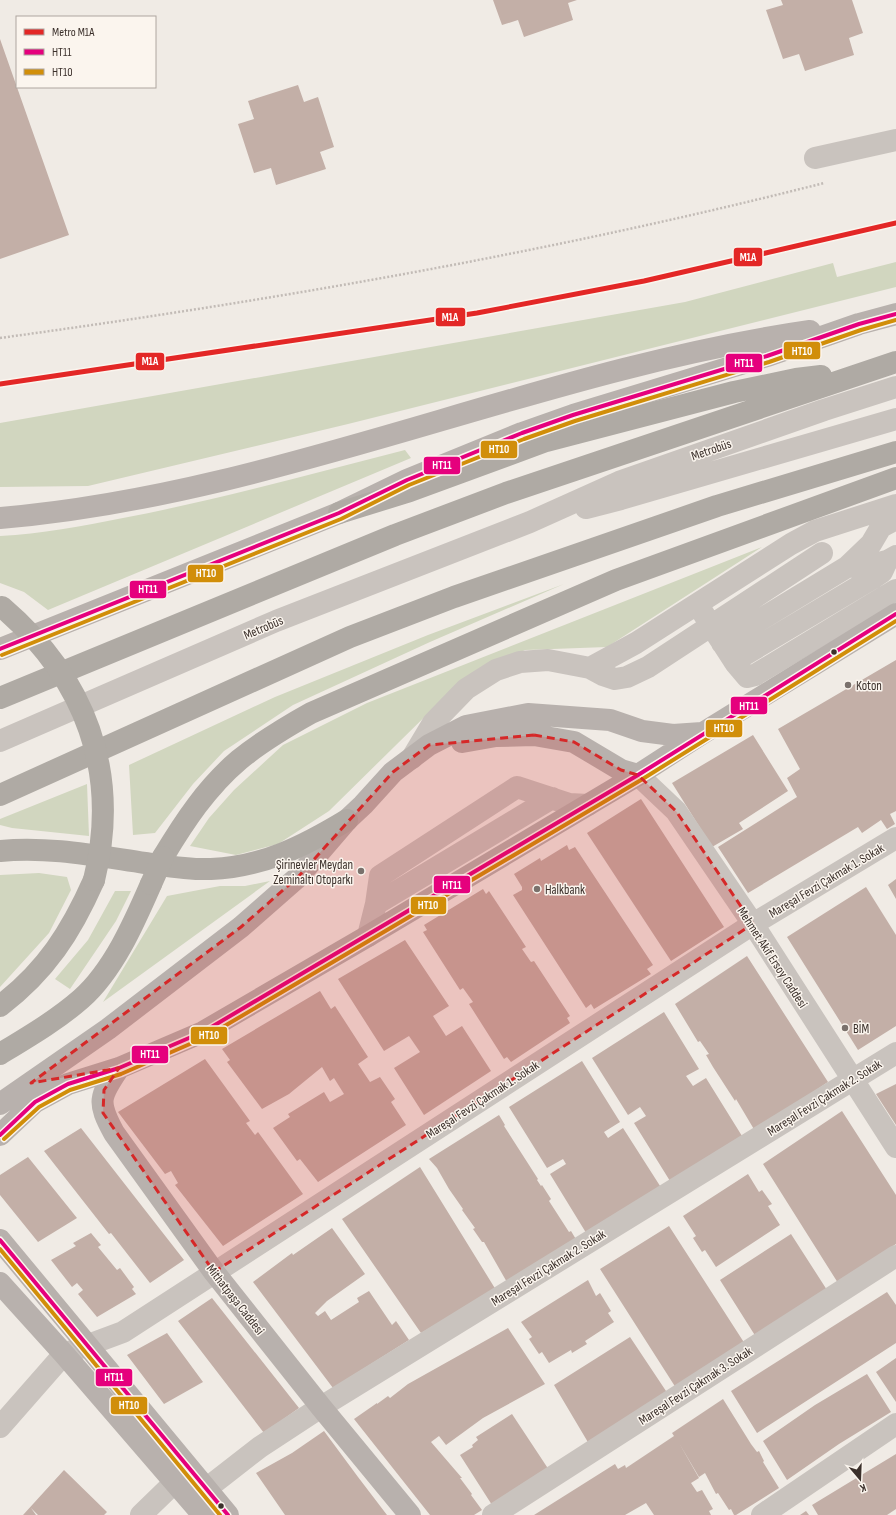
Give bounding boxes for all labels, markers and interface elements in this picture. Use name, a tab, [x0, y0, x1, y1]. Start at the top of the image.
legend	[16, 16, 156, 88]
text: Metro M1A	[52, 25, 95, 40]
text: HT11	[52, 45, 72, 60]
text: HT10	[52, 65, 73, 80]
line badge: M1A	[733, 247, 763, 267]
text: M1A	[740, 251, 757, 264]
line badge: M1A	[435, 307, 466, 327]
text: M1A	[442, 311, 459, 324]
line badge: HT10	[783, 341, 821, 360]
text: HT10	[792, 345, 812, 358]
line badge: M1A	[135, 352, 165, 371]
line badge: HT11	[725, 353, 763, 373]
text: M1A	[142, 355, 159, 368]
text: HT11	[734, 357, 754, 370]
street label: Metrobüs	[689, 436, 734, 464]
line badge: HT10	[480, 440, 518, 459]
text: HT10	[489, 443, 509, 456]
line badge: HT11	[423, 456, 461, 475]
text: HT11	[432, 459, 452, 472]
line badge: HT10	[187, 564, 224, 583]
text: HT10	[196, 567, 216, 580]
line badge: HT11	[129, 580, 167, 599]
text: HT11	[138, 583, 158, 596]
street label: Metrobüs	[241, 612, 286, 643]
unlabelled marker	[829, 647, 839, 657]
place label: Koton	[856, 678, 882, 694]
marker: Koton	[843, 680, 853, 690]
line badge: HT11	[730, 696, 768, 715]
text: HT11	[739, 700, 759, 713]
line badge: HT10	[705, 719, 743, 738]
text: HT10	[714, 722, 734, 735]
street label: Mareşal Fevzi Çakmak 1. Sokak	[766, 840, 887, 922]
place label: Şirinevler Meydan Zeminaltı Otoparkı	[273, 857, 353, 888]
marker: Şirinevler Meydan Zeminaltı Otoparkı	[356, 866, 366, 876]
line badge: HT11	[433, 875, 471, 894]
text: HT11	[442, 879, 462, 892]
place label: Halkbank	[545, 882, 585, 898]
marker: Halkbank	[532, 884, 542, 894]
line badge: HT10	[410, 896, 447, 915]
text: HT10	[418, 899, 438, 912]
street label: Mehmet Akif Ersoy Caddesi	[734, 904, 811, 1011]
place label: BİM	[853, 1020, 869, 1037]
marker: BİM	[840, 1023, 850, 1033]
line badge: HT10	[190, 1026, 228, 1045]
text: HT10	[199, 1029, 219, 1042]
line badge: HT11	[131, 1045, 169, 1064]
text: HT11	[140, 1048, 160, 1061]
street label: Mareşal Fevzi Çakmak 2. Sokak	[764, 1056, 885, 1140]
street label: Mareşal Fevzi Çakmak 1. Sokak	[423, 1057, 542, 1142]
street label: Mareşal Fevzi Çakmak 2. Sokak	[488, 1226, 609, 1310]
street label: Mithatpaşa Caddesi	[203, 1261, 268, 1338]
street label: Mareşal Fevzi Çakmak 3. Sokak	[636, 1343, 755, 1428]
line badge: HT11	[95, 1368, 133, 1387]
text: HT11	[104, 1371, 124, 1384]
line badge: HT10	[110, 1396, 148, 1415]
text: HT10	[119, 1399, 139, 1412]
north arrow	[840, 1459, 880, 1499]
text: K	[858, 1481, 868, 1495]
unlabelled marker	[216, 1501, 226, 1511]

